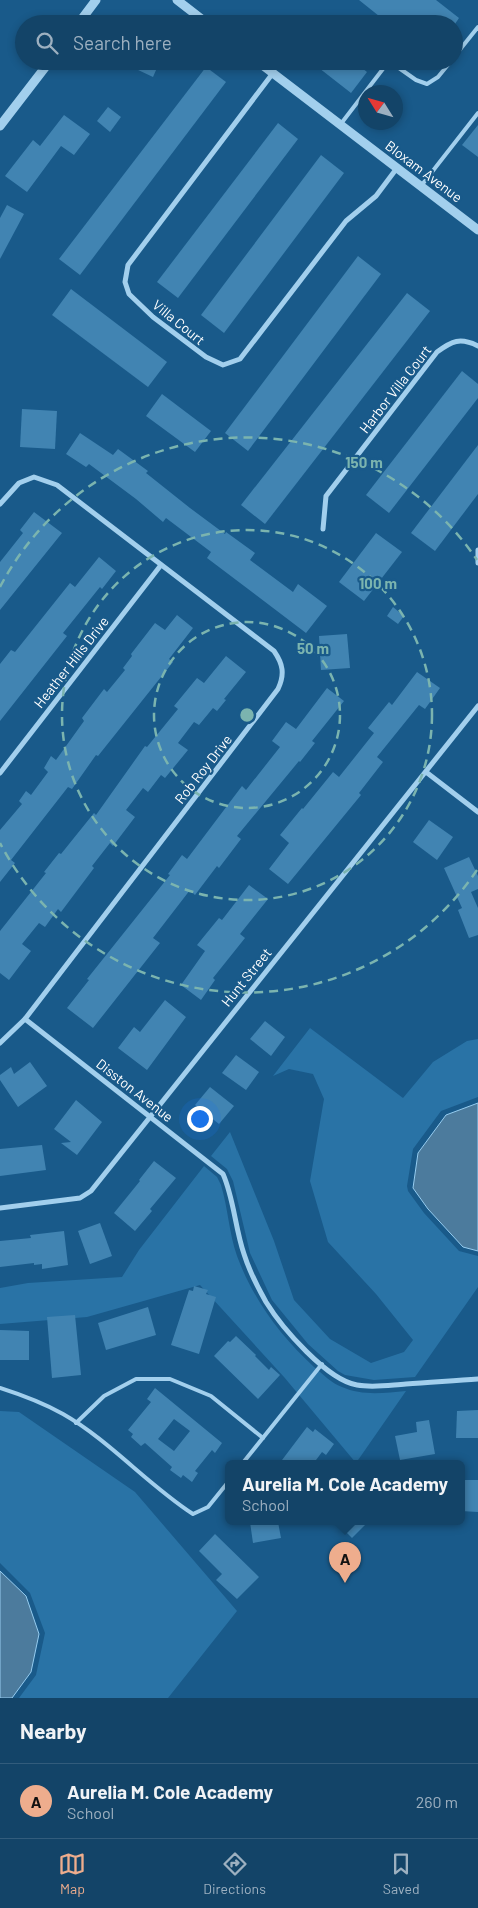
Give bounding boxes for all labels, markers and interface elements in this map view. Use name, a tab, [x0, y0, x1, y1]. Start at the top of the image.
search box	[15, 15, 463, 70]
icon: search	[33, 29, 61, 57]
text: Search here	[73, 31, 172, 54]
north arrow	[358, 85, 403, 130]
street label: Bloxam Avenue	[382, 136, 466, 206]
street label: Villa Court	[149, 296, 209, 348]
street label: Harbor Villa Court	[355, 342, 435, 436]
text: 150 m	[345, 453, 383, 471]
text: 100 m	[359, 574, 397, 592]
street label: Heather Hills Drive	[30, 613, 112, 711]
text: 50 m	[297, 639, 329, 657]
centre of rings	[238, 706, 256, 724]
street label: Rob Roy Drive	[171, 731, 235, 807]
street label: Hunt Street	[217, 944, 275, 1010]
street label: Disston Avenue	[93, 1055, 177, 1125]
your location	[187, 1106, 213, 1132]
popup	[225, 1460, 465, 1525]
text: Aurelia M. Cole Academy	[242, 1472, 448, 1495]
text: School	[242, 1495, 289, 1514]
pin: A	[329, 1542, 361, 1583]
text: Nearby	[20, 1718, 86, 1743]
text: Aurelia M. Cole Academy	[67, 1780, 273, 1803]
text: A	[31, 1792, 41, 1811]
text: 260 m	[416, 1792, 458, 1811]
text: School	[67, 1803, 114, 1822]
tab: Map	[58, 1850, 86, 1897]
tab: Directions	[203, 1850, 266, 1897]
tab: Saved	[383, 1850, 420, 1897]

